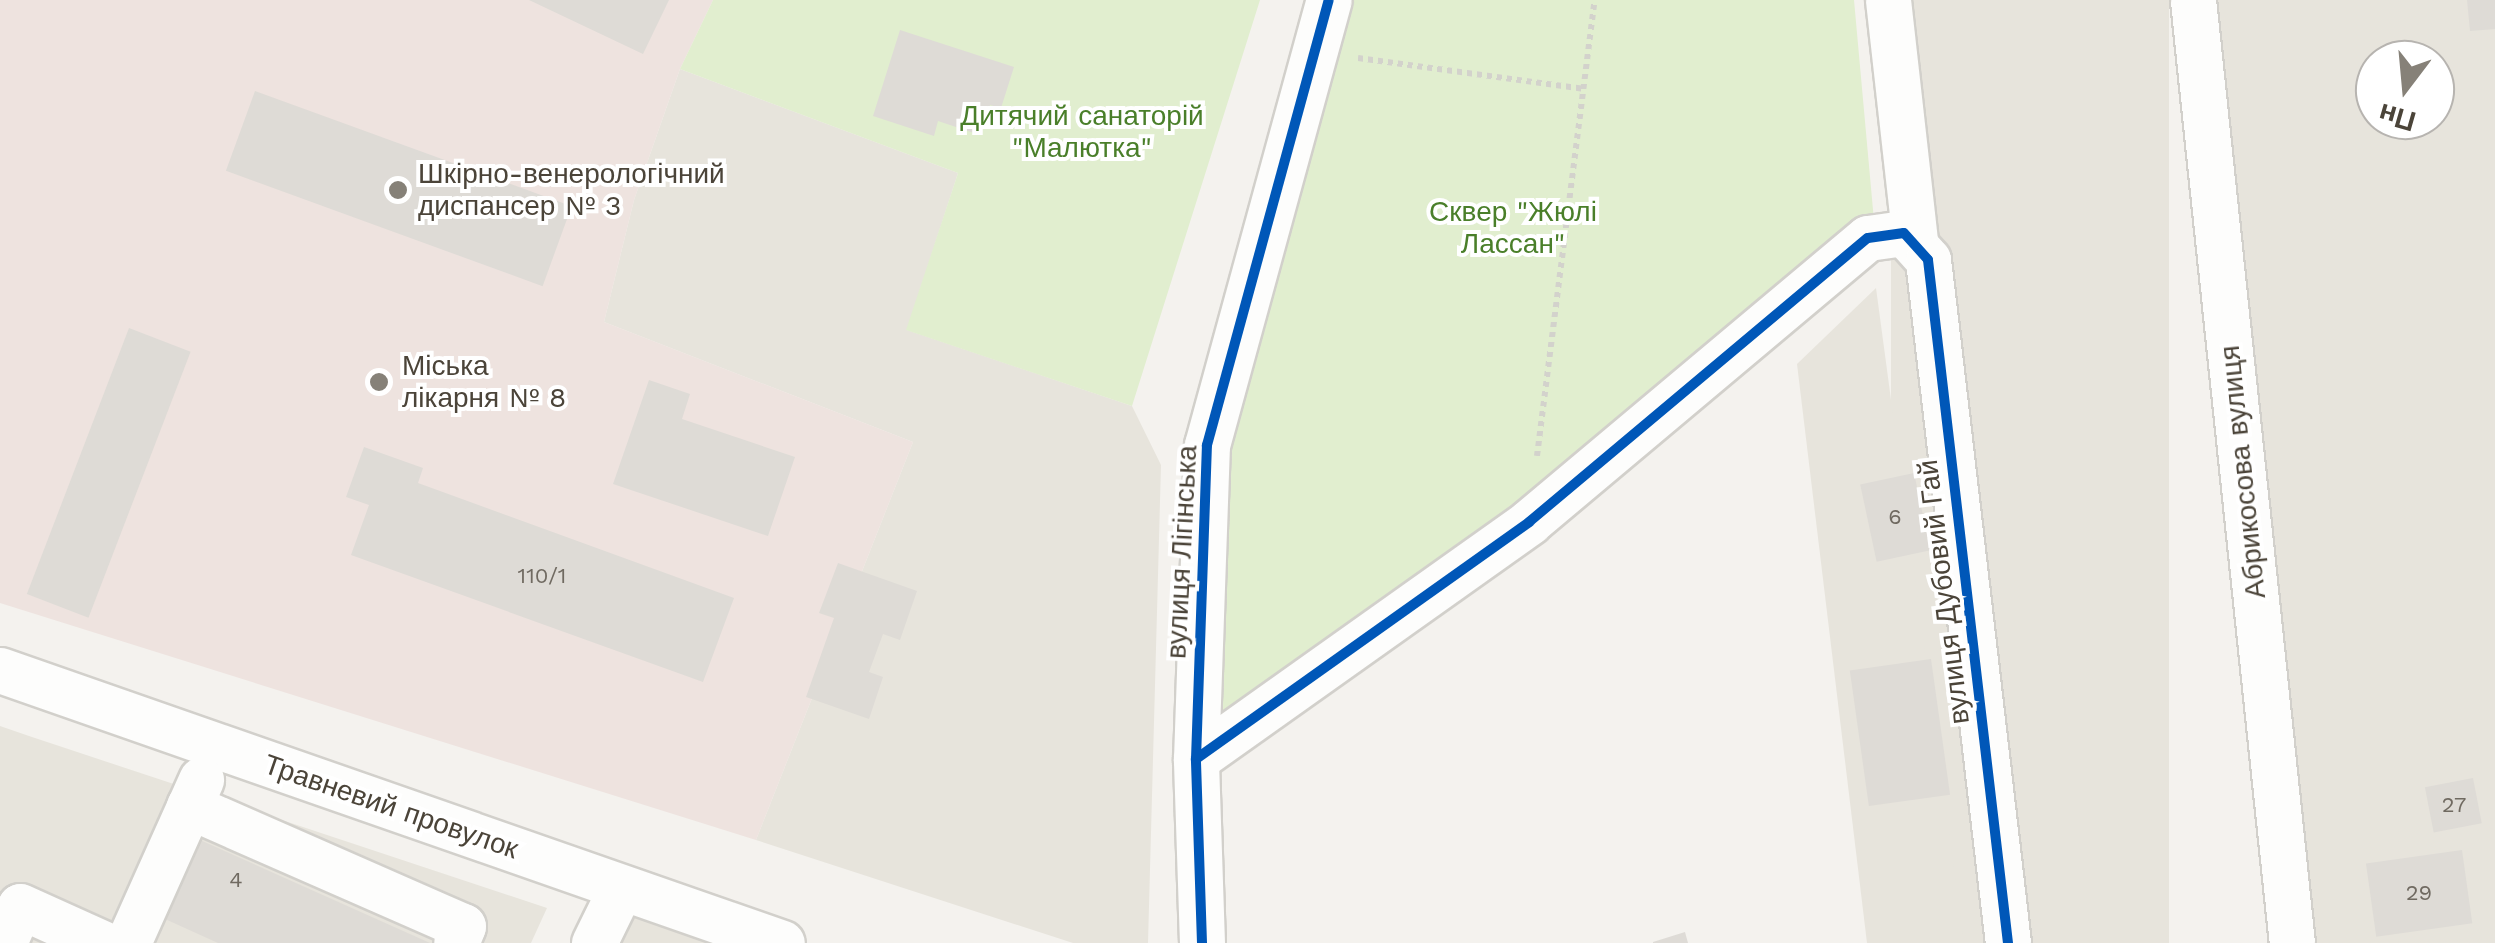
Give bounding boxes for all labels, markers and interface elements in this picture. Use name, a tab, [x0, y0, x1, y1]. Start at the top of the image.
north arrow	[2355, 40, 2455, 140]
text: Пн	[2375, 96, 2420, 138]
park label: Дитячий санаторій "Малютка"	[960, 99, 1204, 165]
place label: Шкірно-венерологічний диспансер № 3	[418, 157, 725, 223]
marker: Шкірно-венерологічний диспансер № 3	[387, 179, 409, 201]
park label: Сквер "Жюлі Лассан"	[1429, 195, 1597, 261]
street label: Абрикосова вулиця	[2213, 344, 2273, 600]
place label: Міська лікарня № 8	[402, 349, 566, 415]
marker: Міська лікарня № 8	[366, 369, 392, 395]
street label: вулиця Лігінська	[1160, 444, 1204, 660]
street label: вулиця Дубовий Гай	[1911, 458, 1977, 726]
house number: 6	[1888, 504, 1902, 530]
house number: 110/1	[518, 563, 566, 589]
street label: Травневий провулок	[259, 748, 523, 866]
house number: 27	[2442, 792, 2466, 818]
house number: 4	[229, 867, 243, 893]
house number: 29	[2406, 880, 2432, 906]

